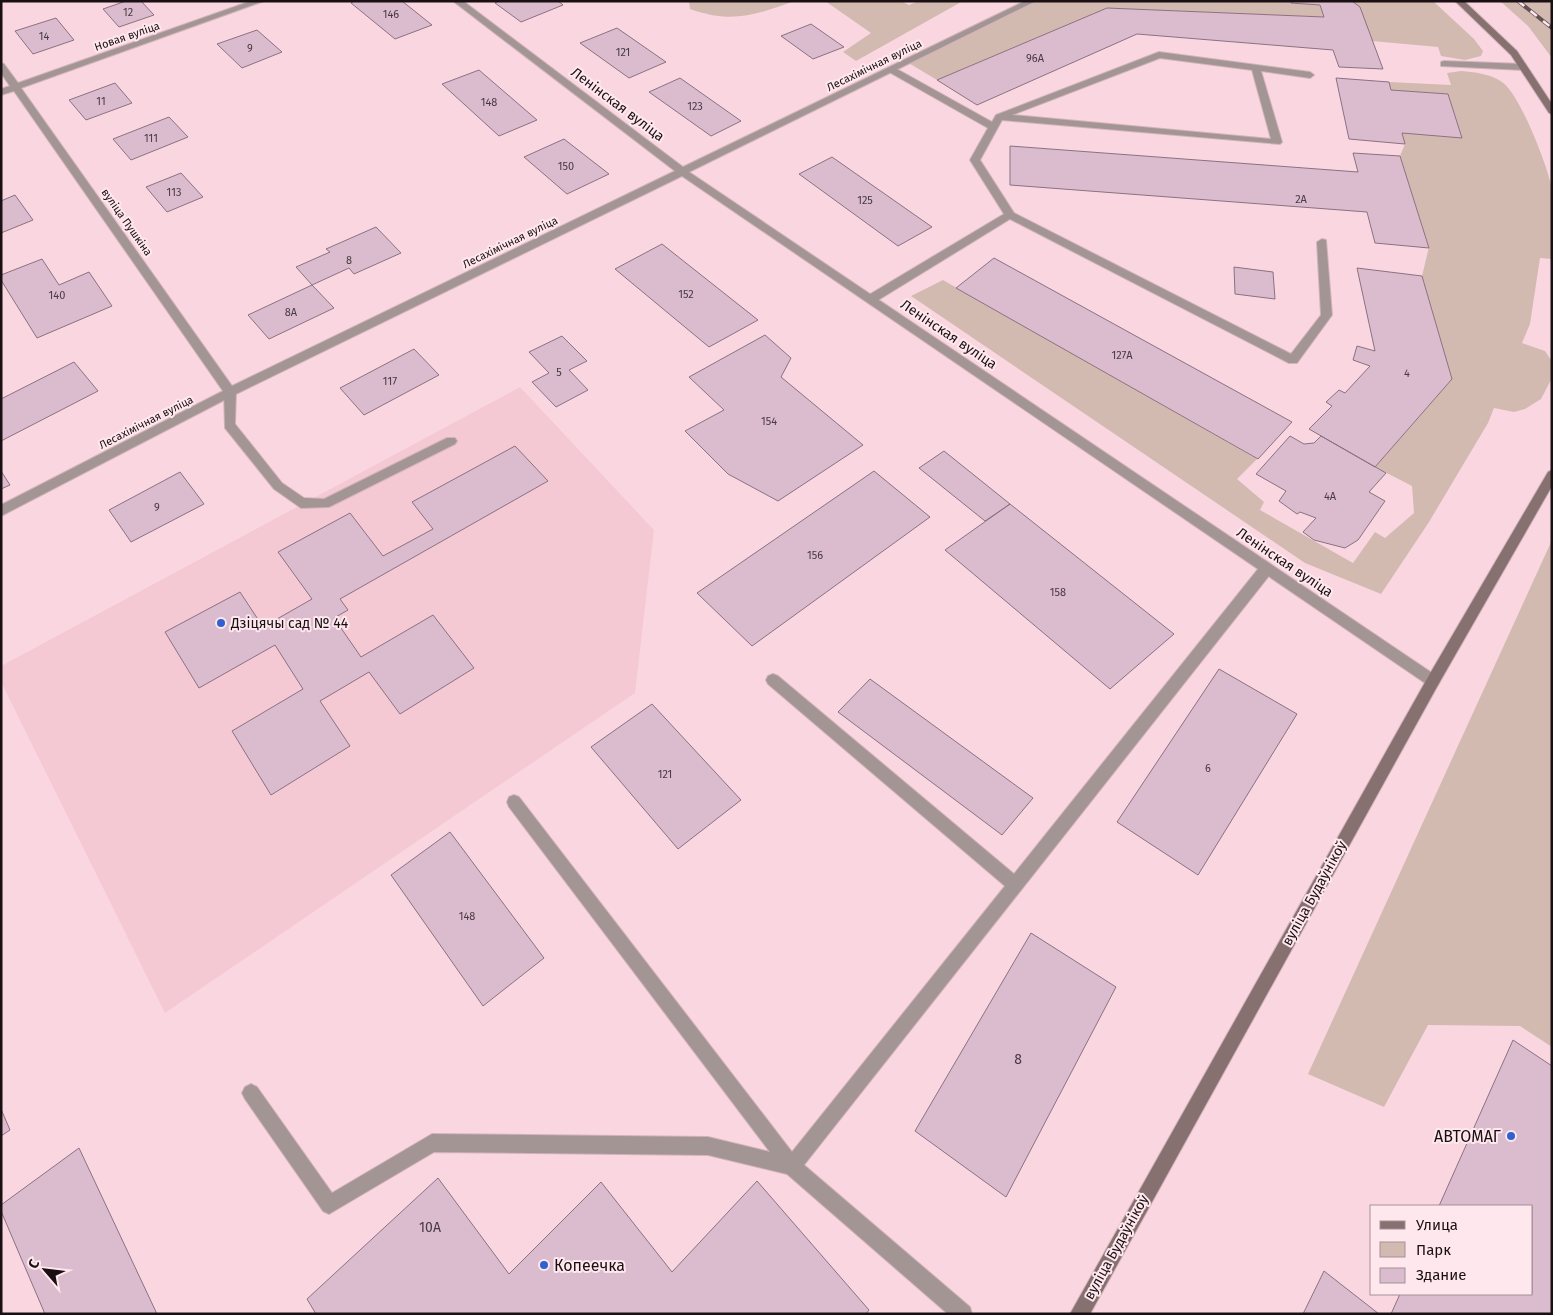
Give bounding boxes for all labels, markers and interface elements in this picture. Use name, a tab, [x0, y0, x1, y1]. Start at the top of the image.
house number: 12	[123, 6, 133, 19]
house number: 146	[383, 8, 399, 21]
street label: Новая вуліца	[93, 19, 162, 54]
house number: 14	[39, 30, 49, 43]
street label: Лесахімічная вуліца	[825, 37, 924, 94]
house number: 9	[247, 42, 253, 55]
house number: 121	[616, 46, 630, 59]
house number: 96А	[1026, 52, 1045, 65]
street label: Ленінская вуліца	[568, 64, 668, 145]
house number: 11	[96, 95, 106, 108]
house number: 148	[481, 96, 497, 109]
house number: 123	[687, 100, 703, 113]
house number: 111	[144, 132, 158, 145]
house number: 150	[558, 160, 574, 173]
street label: вуліца Пушкіна	[99, 186, 155, 258]
house number: 113	[167, 186, 181, 199]
house number: 2А	[1295, 193, 1308, 206]
house number: 125	[857, 194, 873, 207]
street label: Лесахімічная вуліца	[461, 214, 560, 271]
house number: 8	[346, 254, 352, 267]
house number: 152	[678, 288, 694, 301]
house number: 140	[49, 289, 65, 302]
street label: Ленінская вуліца	[897, 296, 1000, 373]
house number: 8А	[285, 306, 298, 319]
house number: 127А	[1112, 349, 1133, 362]
house number: 5	[556, 366, 562, 379]
house number: 4	[1404, 367, 1410, 380]
house number: 117	[383, 375, 397, 388]
street label: Лесахімічная вуліца	[97, 393, 196, 452]
house number: 154	[761, 415, 777, 428]
house number: 4А	[1324, 490, 1337, 503]
house number: 9	[154, 501, 160, 514]
street label: Ленінская вуліца	[1233, 524, 1336, 601]
house number: 156	[807, 549, 823, 562]
house number: 158	[1050, 586, 1066, 599]
place label: Дзіцячы сад № 44	[230, 615, 349, 632]
marker: Дзіцячы сад № 44	[215, 617, 227, 629]
house number: 6	[1205, 762, 1211, 775]
house number: 121	[658, 768, 672, 781]
street label: вуліца Будаўнікоў	[1279, 838, 1350, 949]
house number: 148	[459, 910, 475, 923]
house number: 8	[1014, 1051, 1022, 1068]
place label: АВТОМАГ	[1434, 1127, 1501, 1146]
marker: АВТОМАГ	[1505, 1130, 1517, 1142]
street label: вуліца Будаўнікоў	[1081, 1192, 1152, 1303]
legend	[1370, 1205, 1533, 1295]
text: Улица	[1416, 1216, 1458, 1234]
house number: 10А	[419, 1219, 441, 1236]
text: Парк	[1416, 1241, 1451, 1259]
north arrow	[20, 1245, 70, 1295]
place label: Копеечка	[554, 1256, 625, 1275]
text: С	[25, 1257, 43, 1272]
marker: Копеечка	[538, 1259, 550, 1271]
text: Здание	[1416, 1266, 1466, 1284]

